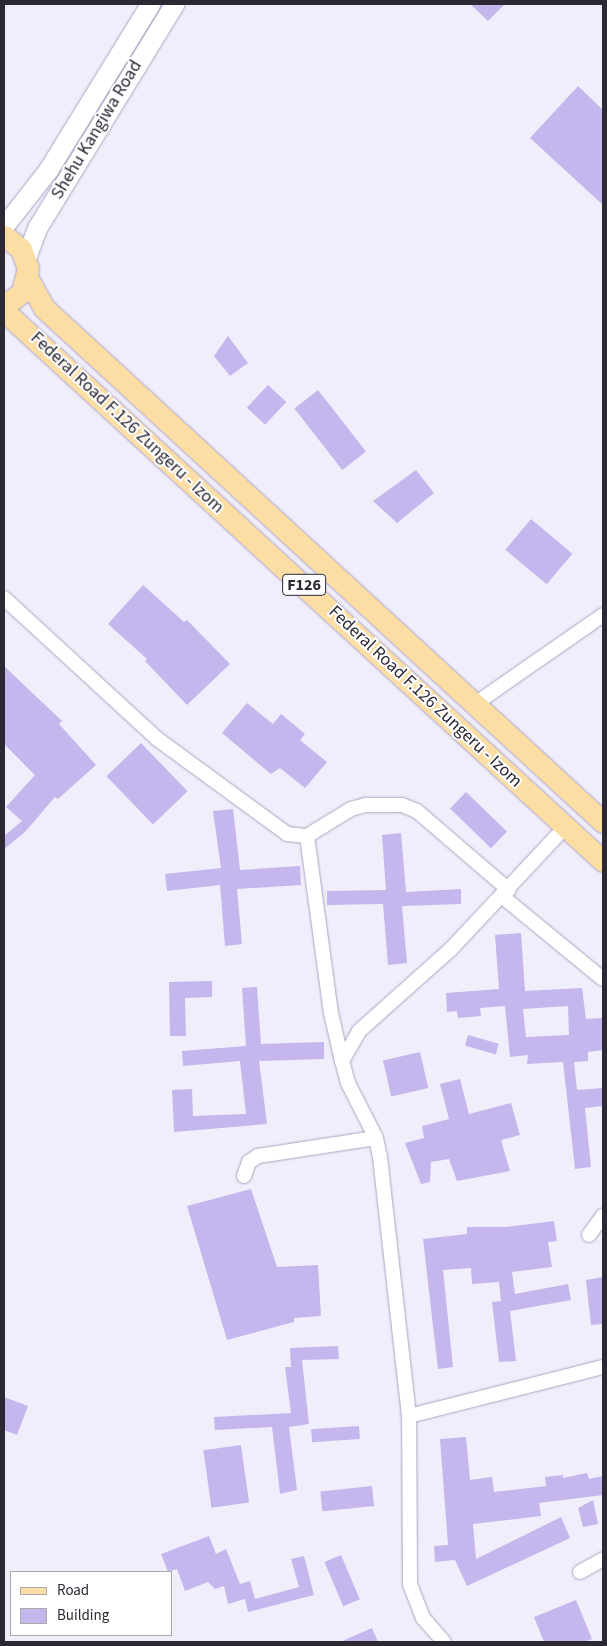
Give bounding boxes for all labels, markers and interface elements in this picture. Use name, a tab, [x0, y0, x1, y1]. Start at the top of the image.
street label: Shehu Kangiwa Road	[47, 57, 147, 203]
street label: Federal Road F.126 Zungeru - Izom	[26, 328, 228, 518]
road number: F126	[282, 572, 326, 598]
street label: Federal Road F.126 Zungeru - Izom	[324, 602, 526, 792]
legend	[10, 1571, 172, 1636]
text: Road	[57, 1580, 89, 1601]
text: Building	[57, 1605, 109, 1626]

